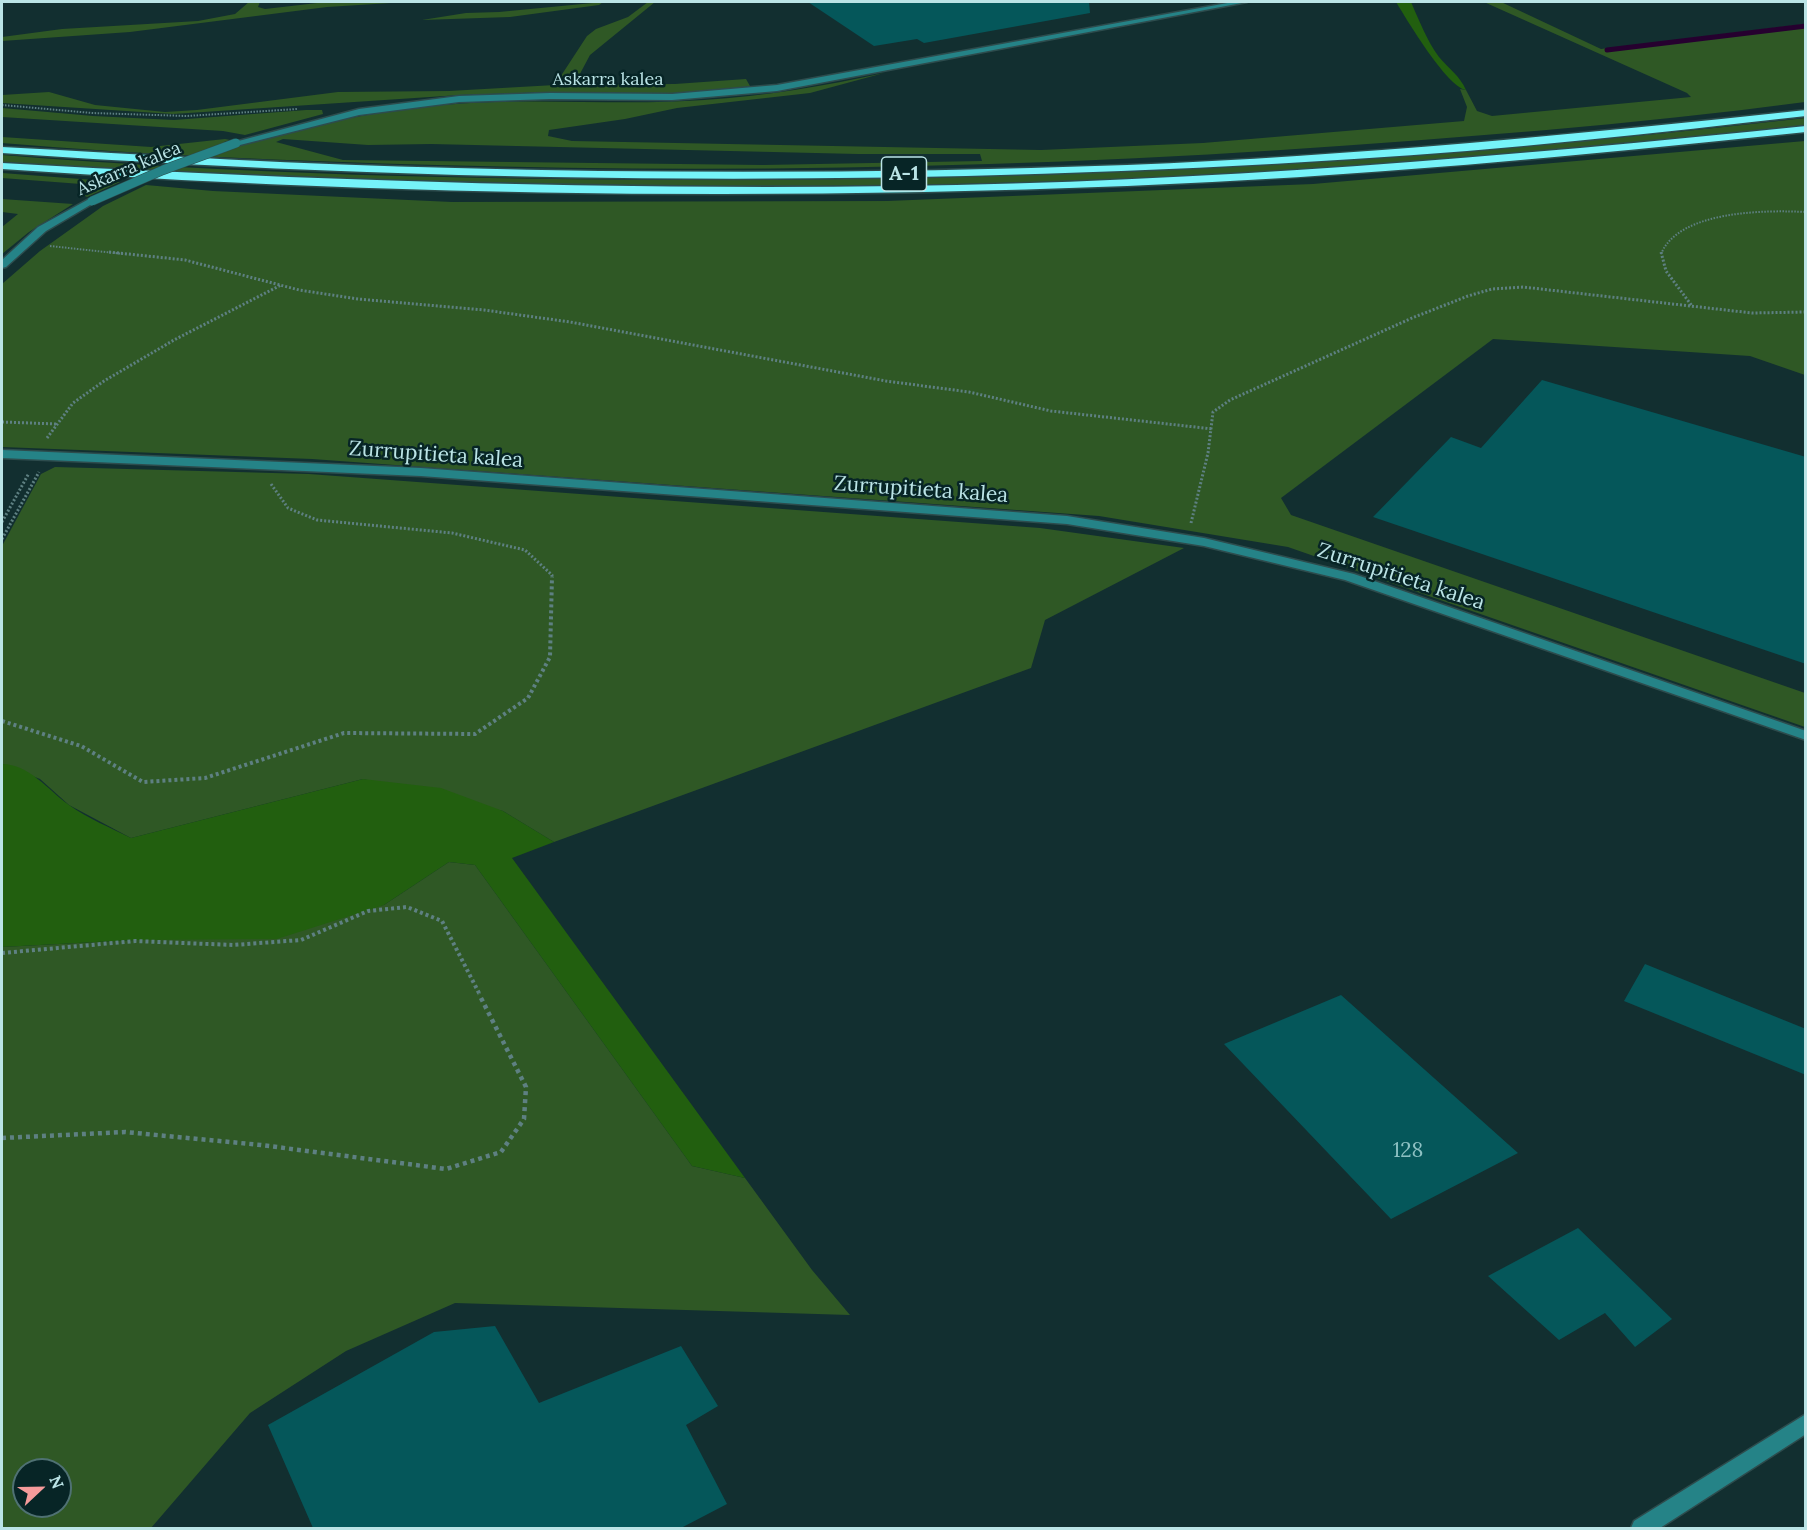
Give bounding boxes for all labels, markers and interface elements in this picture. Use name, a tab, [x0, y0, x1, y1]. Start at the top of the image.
street label: Askarra kalea	[553, 69, 663, 91]
street label: Askarra kalea	[74, 137, 184, 201]
road number: A-1	[882, 157, 926, 191]
street label: Zurrupitieta kalea	[348, 436, 524, 474]
street label: Zurrupitieta kalea	[833, 471, 1009, 509]
street label: Zurrupitieta kalea	[1314, 538, 1488, 616]
house number: 128	[1393, 1138, 1423, 1164]
north arrow	[12, 1458, 72, 1518]
text: N	[45, 1473, 68, 1491]

